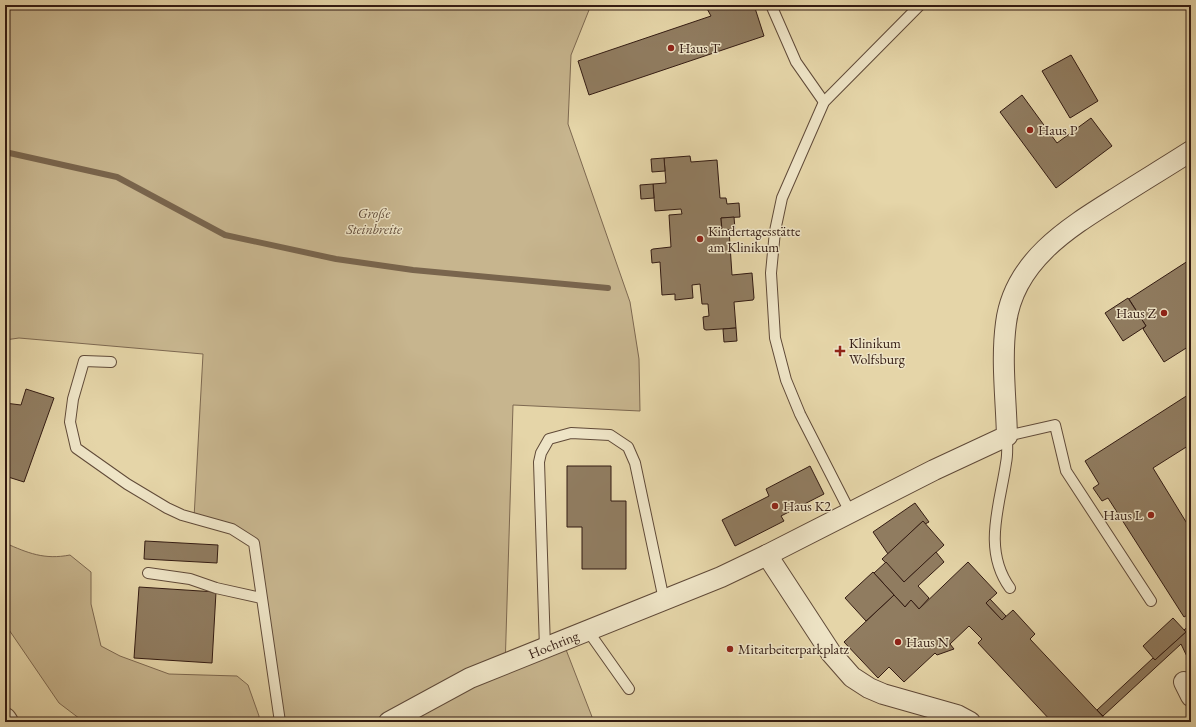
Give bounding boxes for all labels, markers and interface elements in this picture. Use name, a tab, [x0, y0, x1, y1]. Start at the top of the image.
place label: Haus T	[679, 39, 721, 57]
marker: Haus T	[666, 43, 676, 53]
place label: Haus P	[1038, 121, 1078, 139]
marker: Haus P	[1025, 125, 1035, 135]
park label: Große Steinbreite	[345, 204, 402, 238]
place label: Kindertagesstätte am Klinikum	[708, 222, 801, 256]
marker: Kindertagesstätte am Klinikum	[695, 234, 705, 244]
place label: Haus Z	[1116, 304, 1157, 322]
marker: Haus Z	[1159, 308, 1169, 318]
place label: Klinikum Wolfsburg	[849, 334, 906, 368]
marker: Klinikum Wolfsburg	[834, 345, 846, 357]
place label: Haus K2	[783, 497, 831, 515]
marker: Haus K2	[770, 501, 780, 511]
place label: Haus L	[1103, 506, 1144, 524]
marker: Haus L	[1146, 510, 1156, 520]
street label: Hochring	[525, 626, 582, 663]
place label: Haus N	[906, 633, 949, 651]
marker: Haus N	[893, 637, 903, 647]
place label: Mitarbeiterparkplatz	[738, 640, 850, 658]
marker: Mitarbeiterparkplatz	[725, 644, 735, 654]

